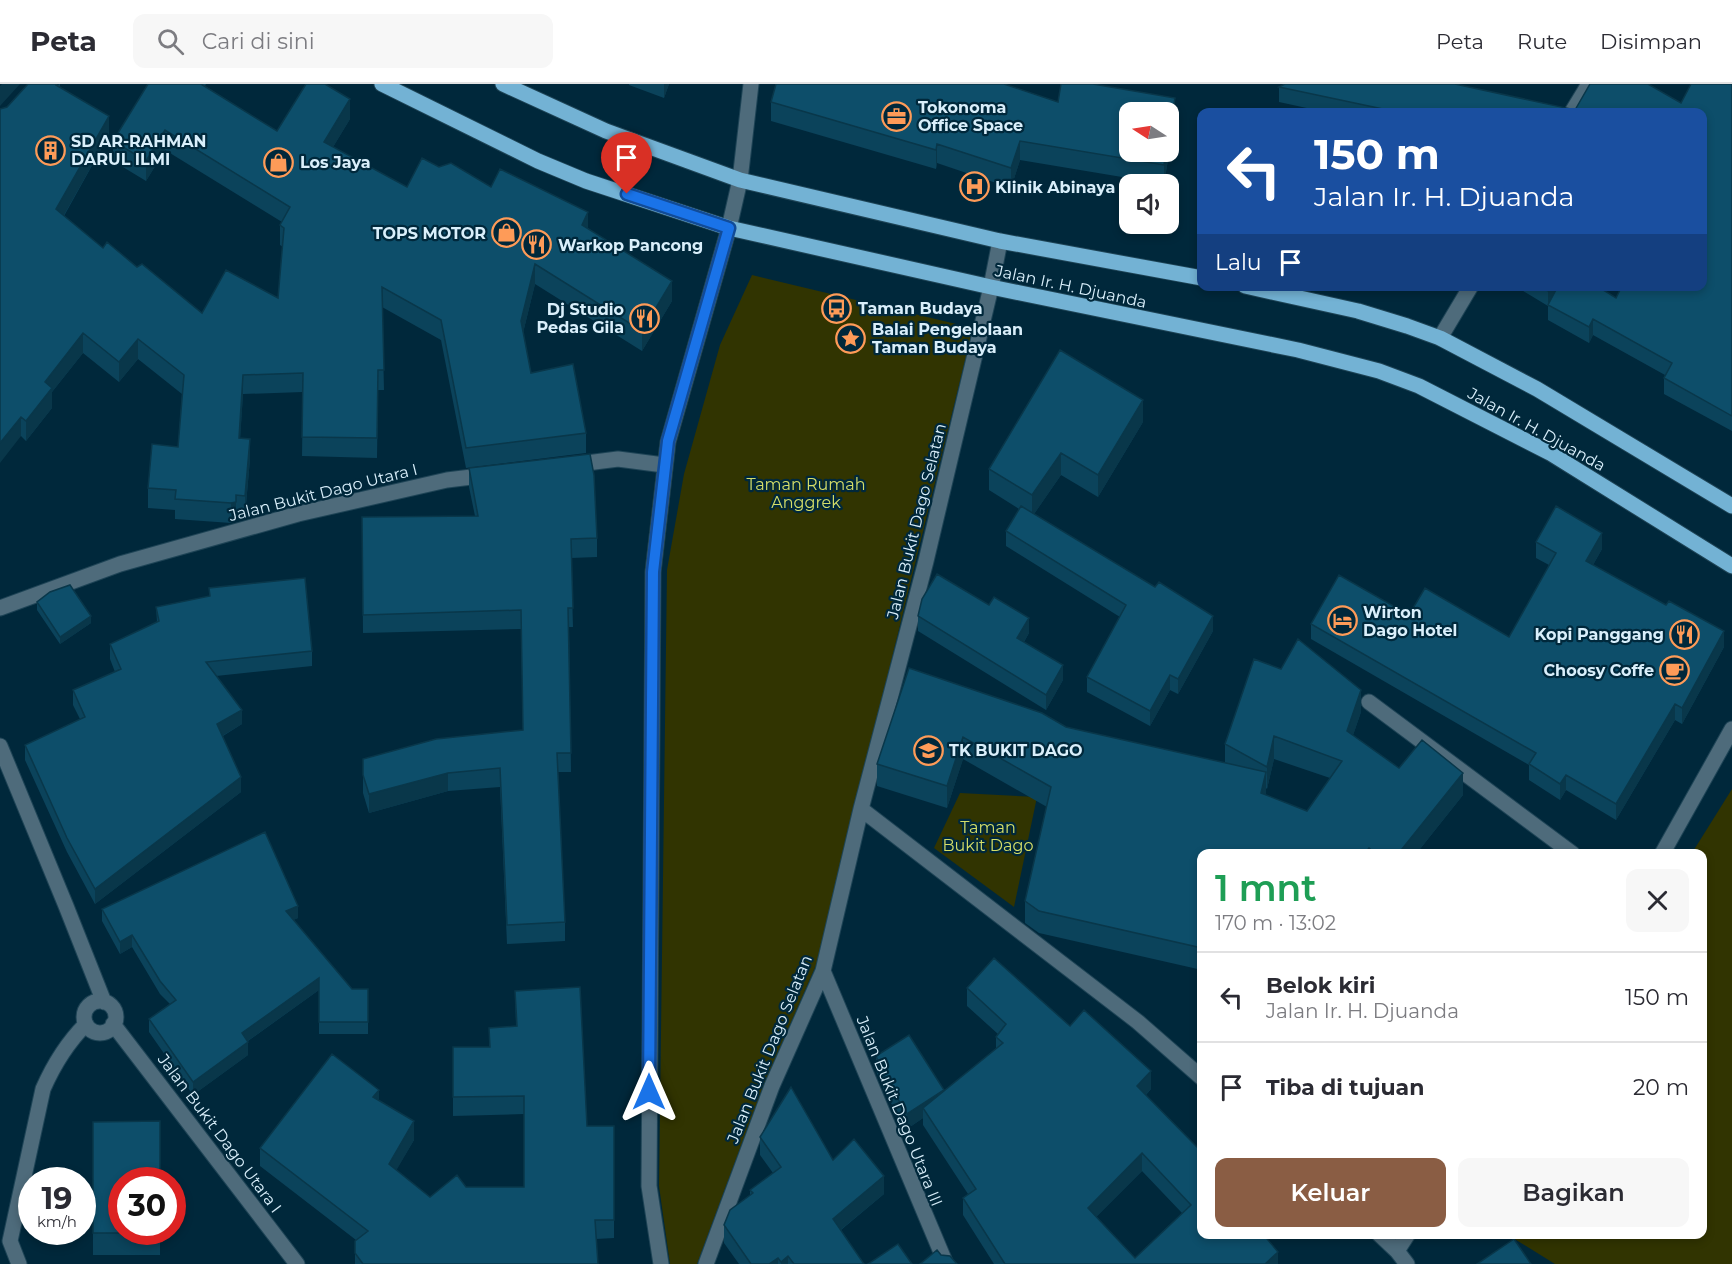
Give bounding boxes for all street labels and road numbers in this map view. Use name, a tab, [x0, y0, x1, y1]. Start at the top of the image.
street label: Jalan Ir. H. Djuanda	[992, 261, 1148, 312]
street label: Jalan Ir. H. Djuanda	[1464, 383, 1609, 475]
street label: Jalan Bukit Dago Selatan	[883, 421, 950, 622]
street label: Jalan Bukit Dago Utara I	[226, 460, 419, 525]
street label: Jalan Bukit Dago Selatan	[723, 952, 816, 1147]
street label: Jalan Bukit Dago Utara III	[852, 1012, 946, 1209]
street label: Jalan Bukit Dago Utara I	[153, 1049, 286, 1216]

